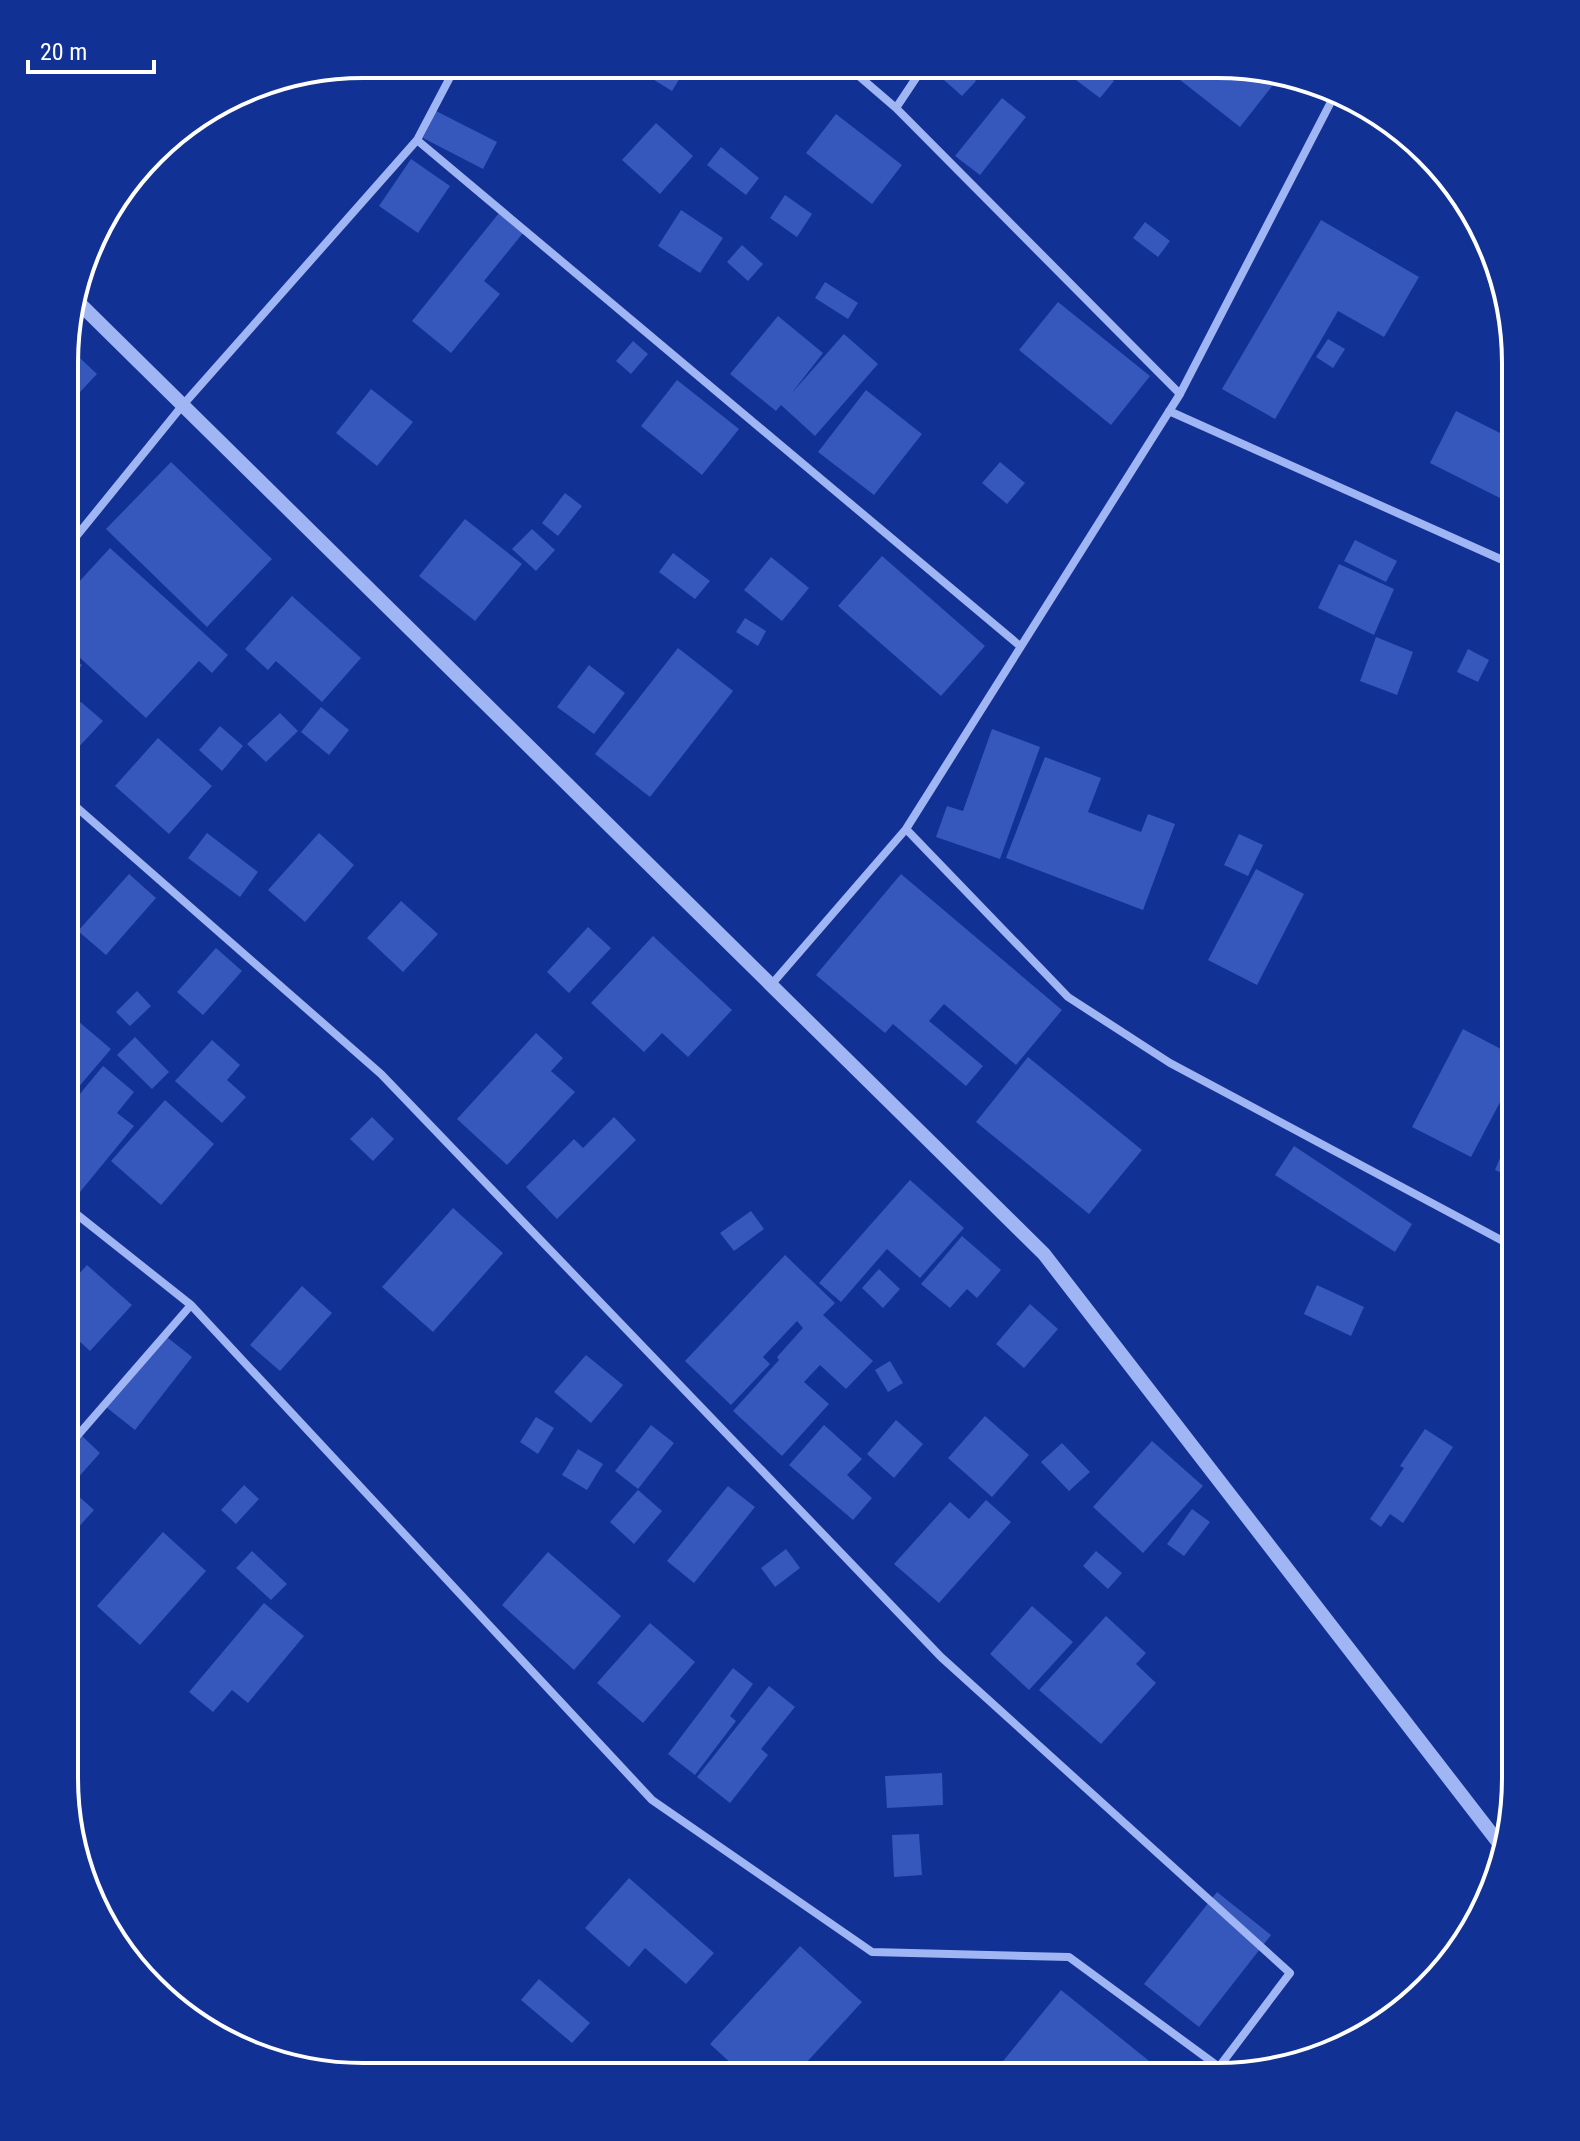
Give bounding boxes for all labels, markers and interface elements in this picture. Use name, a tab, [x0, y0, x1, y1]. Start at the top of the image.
scale bar	[28, 24, 154, 74]
text: 20 m	[40, 38, 87, 66]

